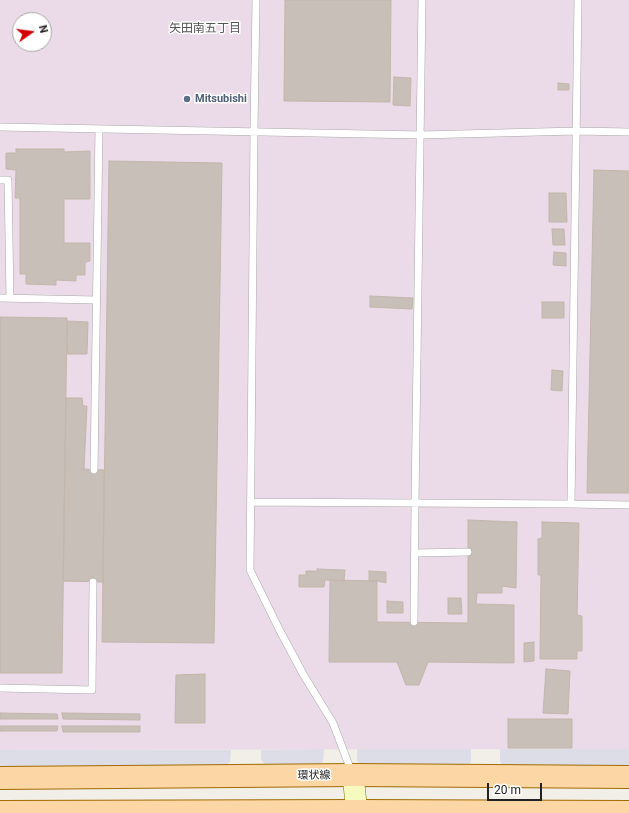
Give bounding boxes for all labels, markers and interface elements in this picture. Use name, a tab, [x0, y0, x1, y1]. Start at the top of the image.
north arrow	[12, 12, 52, 52]
district label: 矢田南五丁目	[169, 22, 241, 36]
text: N	[36, 24, 50, 35]
place label: Mitsubishi	[195, 92, 247, 106]
marker: Mitsubishi	[182, 94, 192, 104]
street label: 環状線	[297, 769, 331, 783]
scale bar	[489, 775, 544, 801]
text: 20 m	[494, 783, 521, 797]

